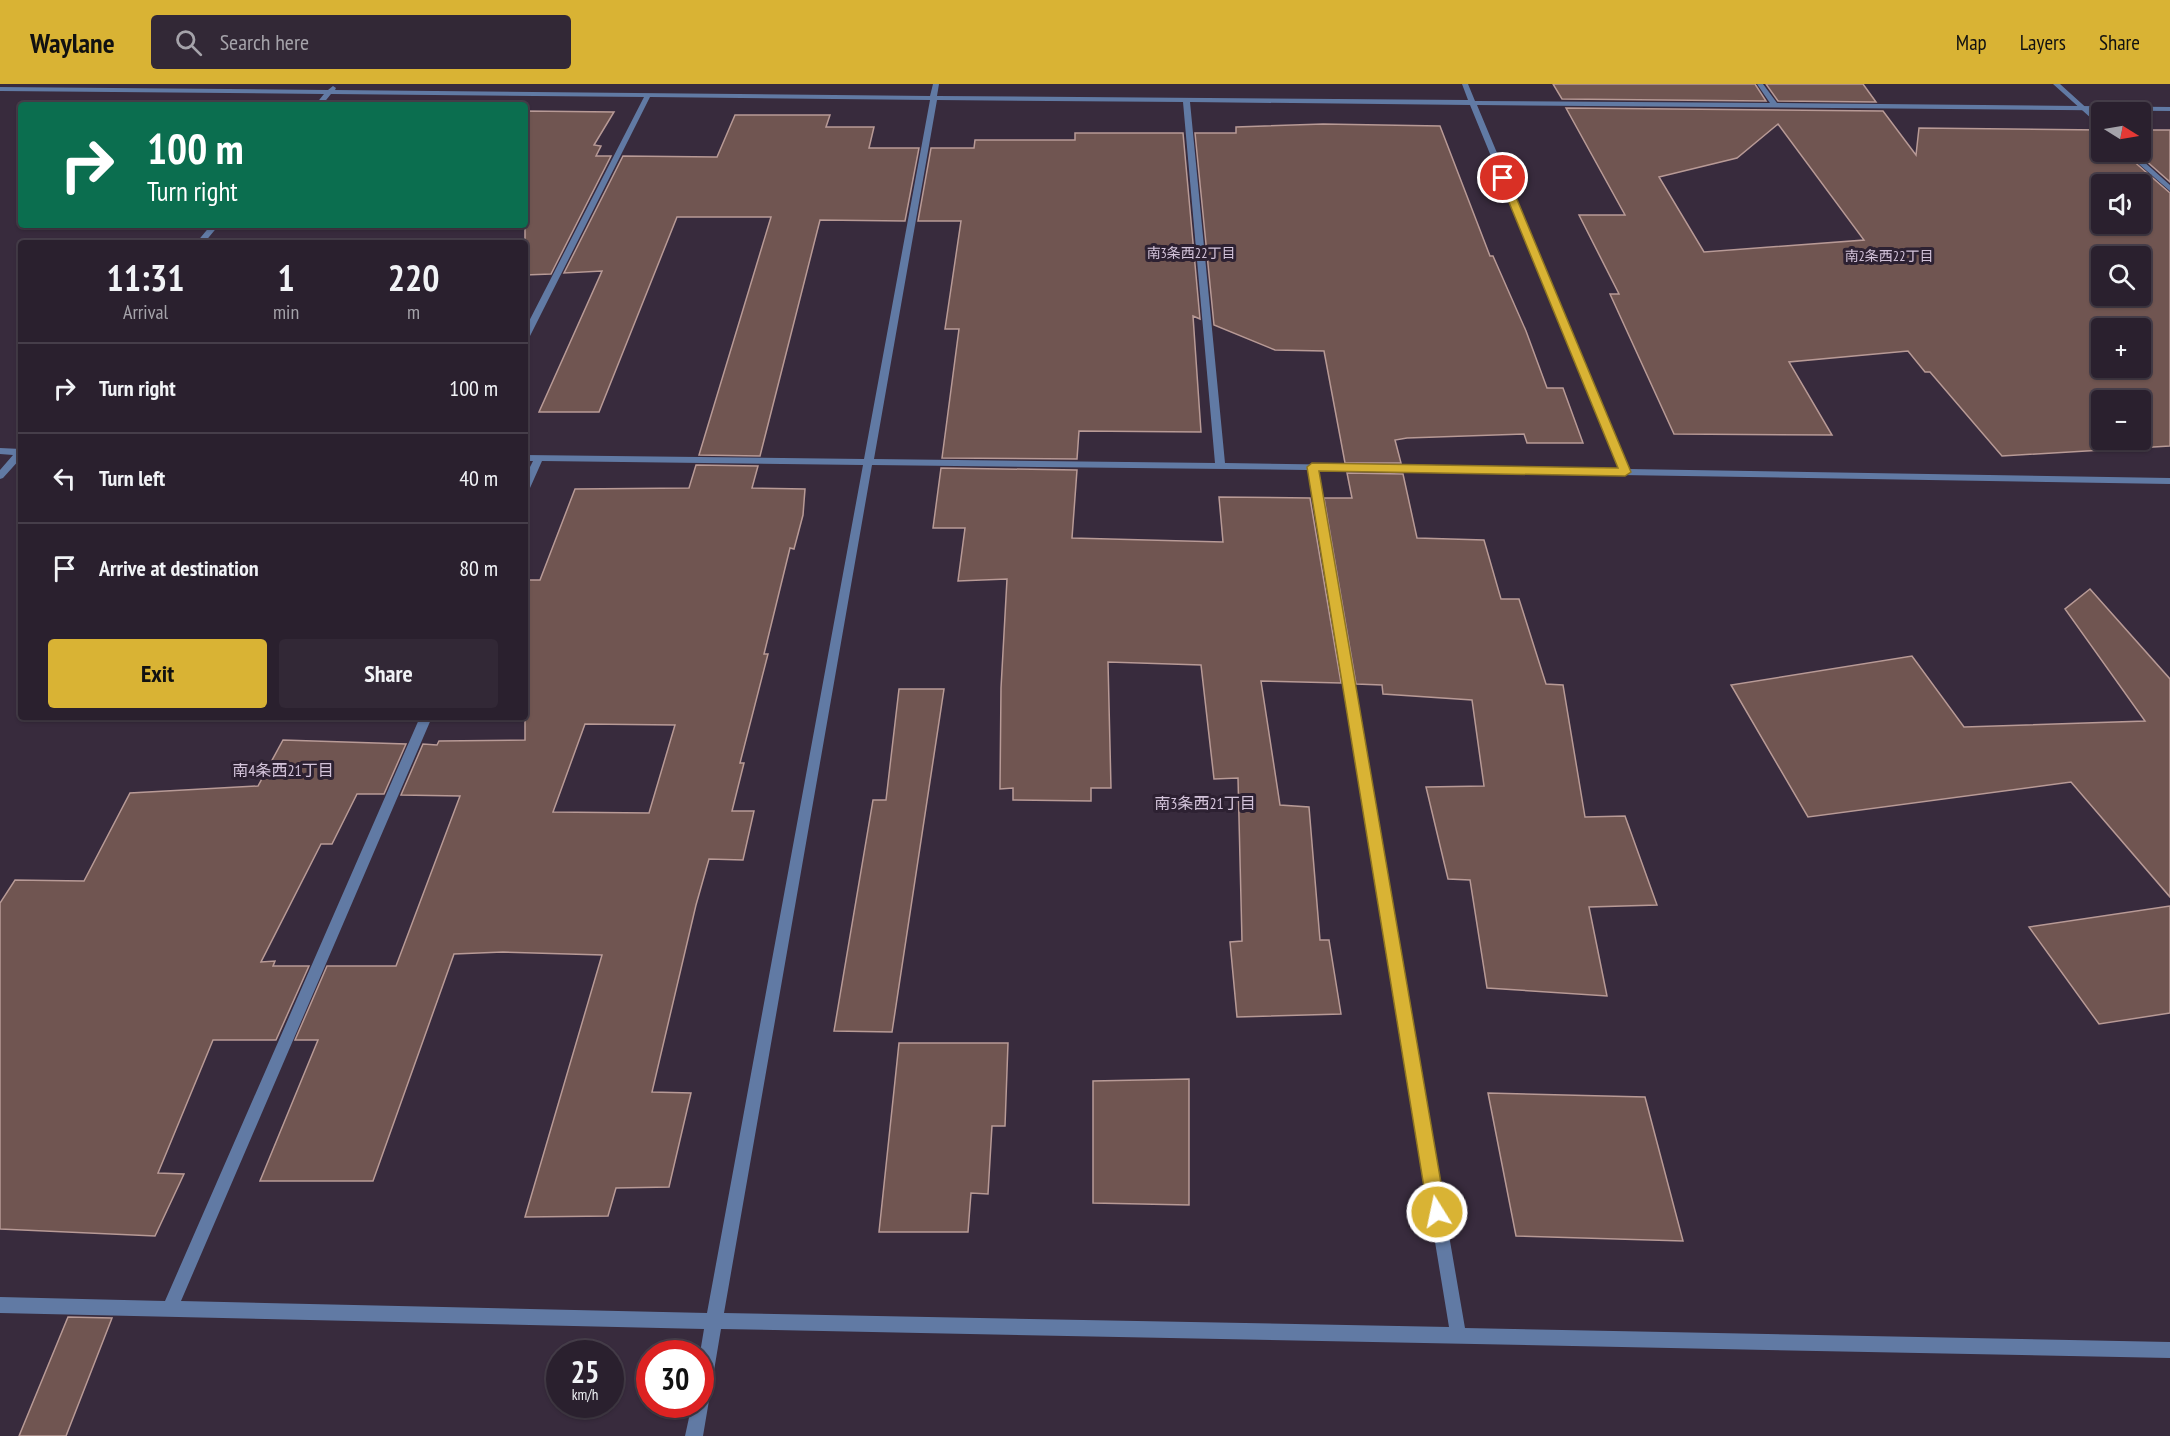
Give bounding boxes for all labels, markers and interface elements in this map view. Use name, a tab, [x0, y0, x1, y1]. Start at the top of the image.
search box	[151, 15, 571, 69]
text: Waylane	[30, 24, 115, 61]
icon: search	[172, 26, 205, 59]
text: Search here	[220, 28, 309, 56]
text: Map	[1956, 29, 1987, 56]
text: Layers	[2020, 29, 2066, 56]
text: Share	[2099, 29, 2140, 56]
north arrow	[2091, 102, 2151, 162]
map controls	[2091, 102, 2151, 450]
text: 100 m	[147, 121, 244, 176]
icon: right	[48, 126, 126, 204]
pin	[1477, 152, 1528, 203]
icon: arrive	[1486, 161, 1519, 194]
text: Turn right	[147, 174, 238, 208]
button: sound	[2091, 174, 2151, 234]
district label: 南3条西22丁目	[1147, 244, 1235, 262]
button: search	[2091, 246, 2151, 306]
district label: 南2条西22丁目	[1845, 247, 1933, 265]
text: 11:31	[107, 254, 184, 301]
text: 1	[277, 254, 295, 301]
text: 220	[388, 254, 439, 301]
text: Arrival	[123, 299, 168, 325]
text: min	[273, 299, 299, 325]
text: m	[407, 299, 420, 325]
button: +	[2091, 318, 2151, 378]
icon: right	[48, 372, 81, 405]
text: Turn right	[99, 374, 176, 402]
text: 100 m	[449, 374, 498, 402]
button: −	[2091, 390, 2151, 450]
icon: left	[48, 462, 81, 495]
text: Turn left	[99, 464, 165, 492]
text: 40 m	[459, 464, 498, 492]
icon: arrive	[48, 552, 81, 585]
text: Arrive at destination	[99, 554, 259, 582]
text: 80 m	[459, 554, 498, 582]
button: Exit	[48, 639, 267, 708]
button: Share	[279, 639, 498, 708]
district label: 南4条西21丁目	[232, 760, 334, 780]
district label: 南3条西21丁目	[1154, 793, 1256, 813]
position arrow	[1405, 1180, 1469, 1244]
speed limit sign: 30	[636, 1340, 714, 1418]
text: 25	[571, 1352, 599, 1391]
text: km/h	[572, 1385, 598, 1404]

